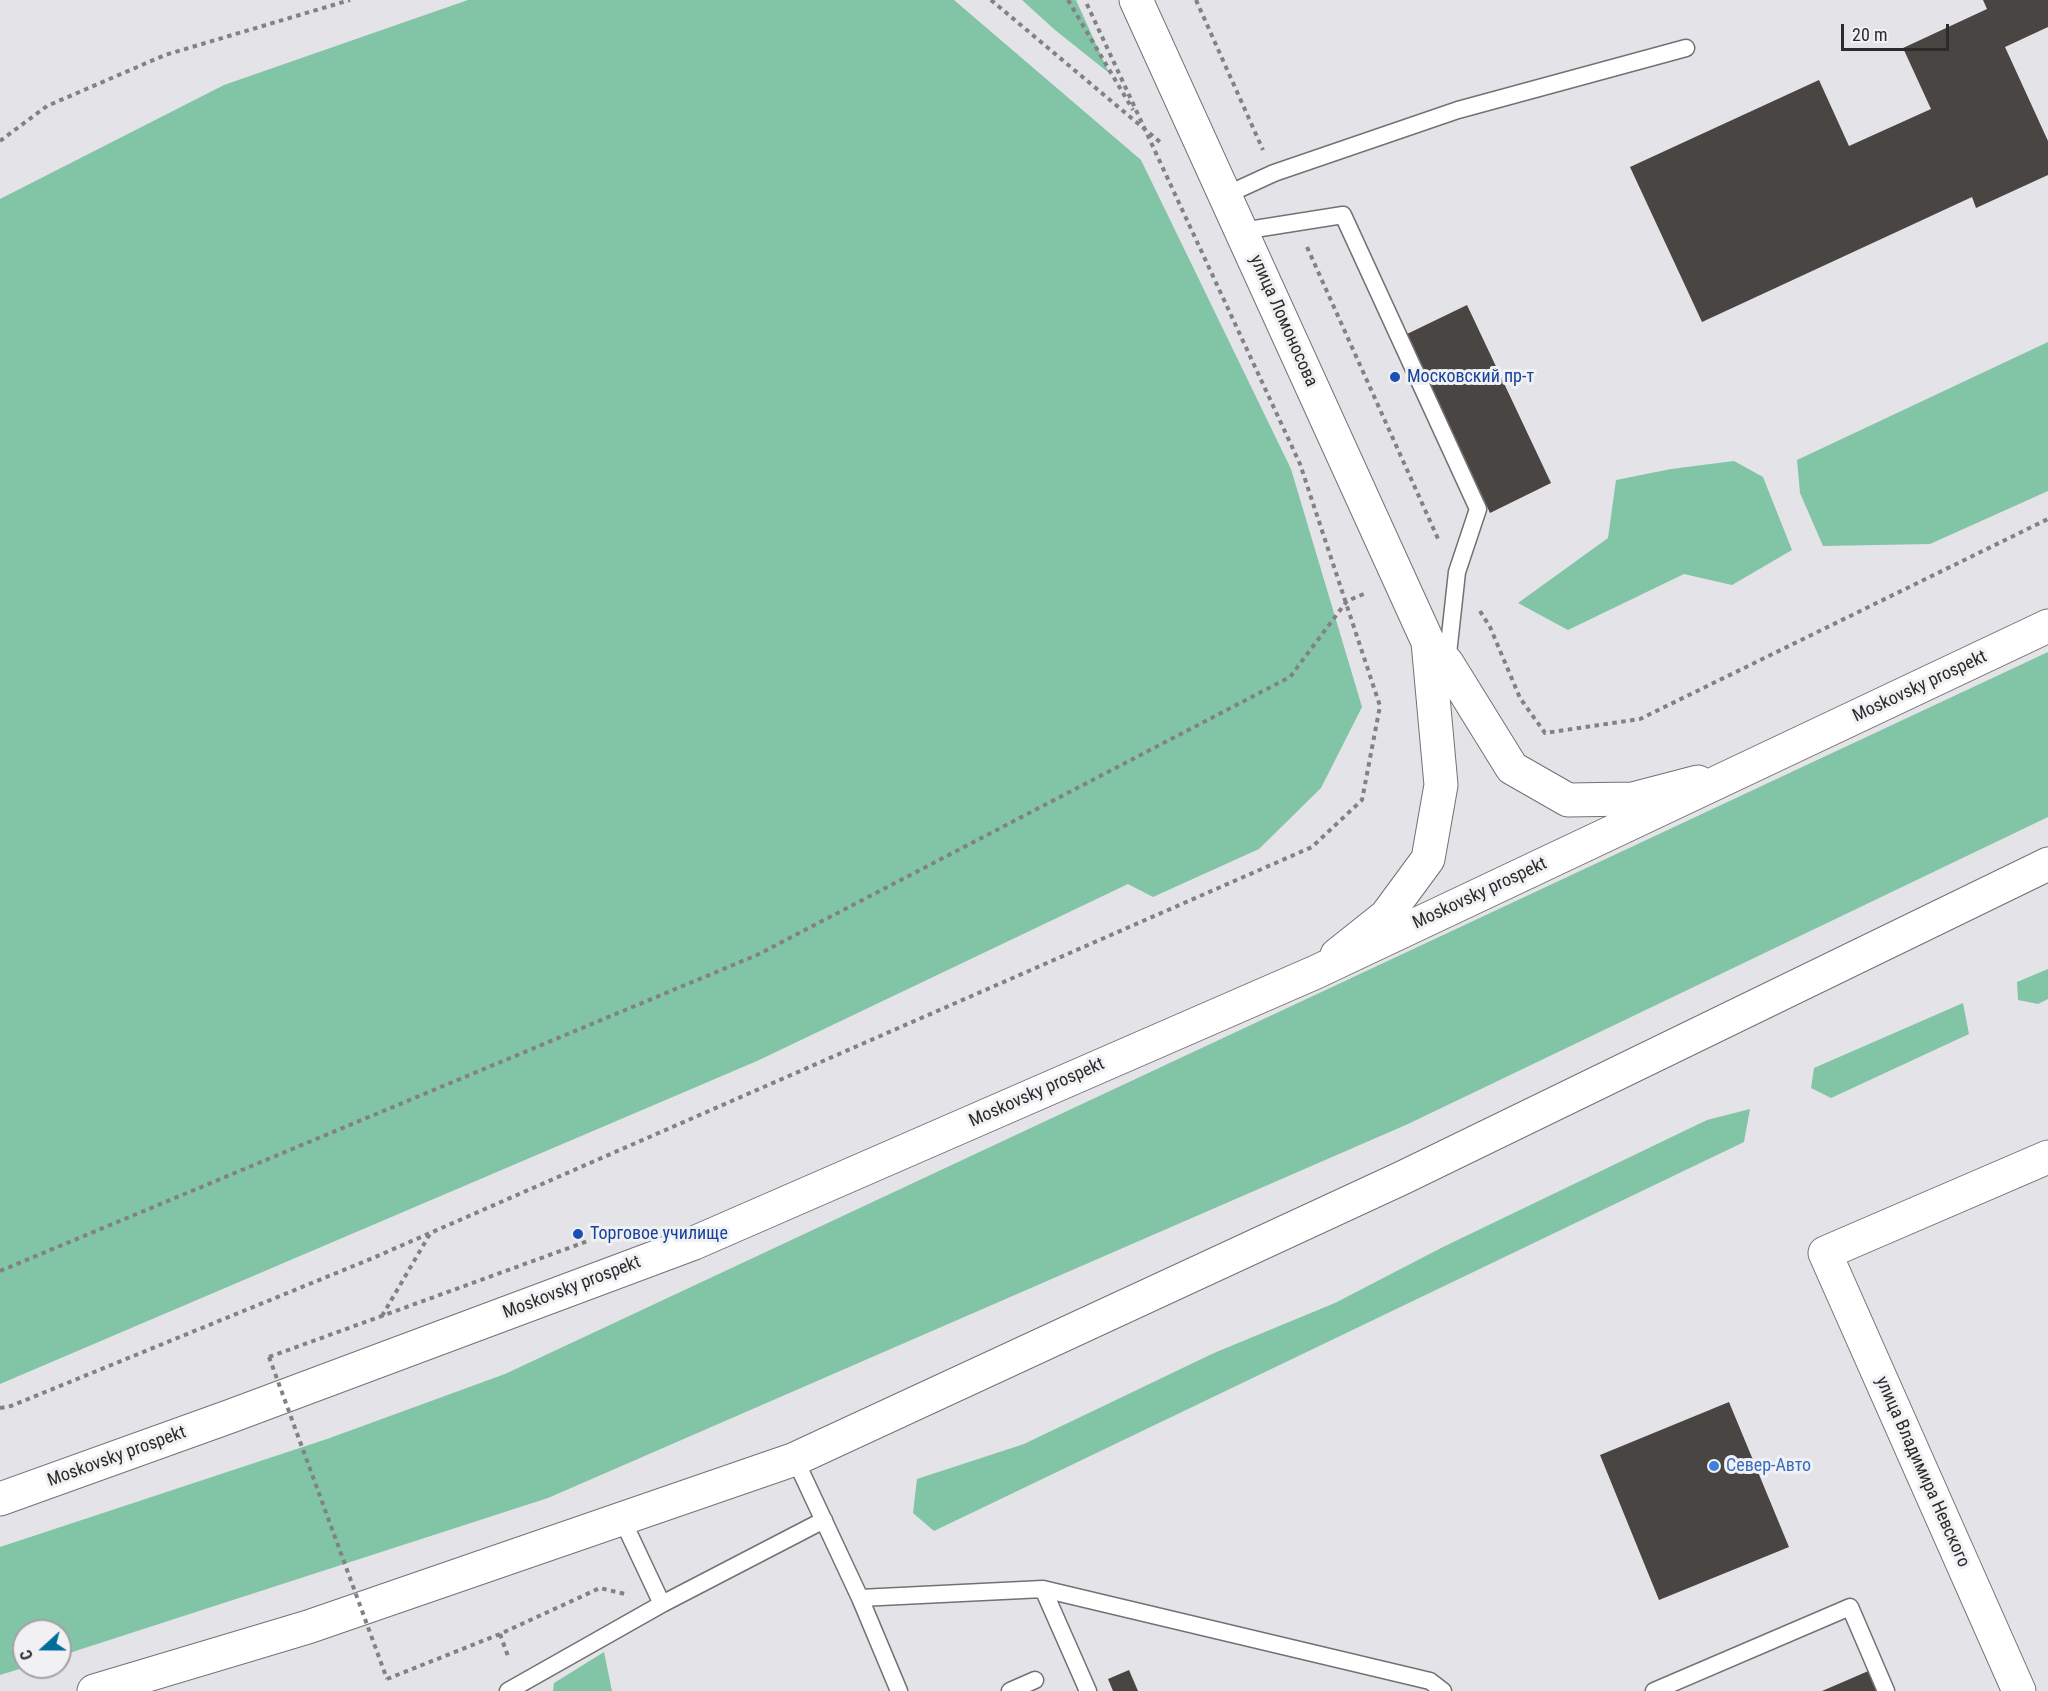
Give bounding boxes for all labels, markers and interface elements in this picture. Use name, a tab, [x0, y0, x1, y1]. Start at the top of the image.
scale bar	[1844, 12, 1952, 50]
text: 20 m	[1852, 24, 1887, 45]
street label: улица Ломоносова	[1244, 252, 1322, 390]
place label: Московский пр-т	[1407, 366, 1534, 388]
marker: Московский пр-т	[1388, 370, 1402, 384]
street label: Moskovsky prospekt	[1849, 646, 1991, 728]
street label: Moskovsky prospekt	[1409, 853, 1551, 935]
street label: Moskovsky prospekt	[966, 1054, 1108, 1132]
place label: Торговое училище	[590, 1223, 728, 1245]
marker: Торговое училище	[571, 1227, 585, 1241]
street label: Moskovsky prospekt	[500, 1252, 644, 1324]
street label: улица Владимира Невского	[1870, 1373, 1974, 1571]
street label: Moskovsky prospekt	[45, 1422, 189, 1492]
place label: Север-Авто	[1726, 1455, 1811, 1477]
marker: Север-Авто	[1707, 1459, 1721, 1473]
north arrow	[12, 1619, 72, 1679]
text: С	[16, 1647, 37, 1663]

